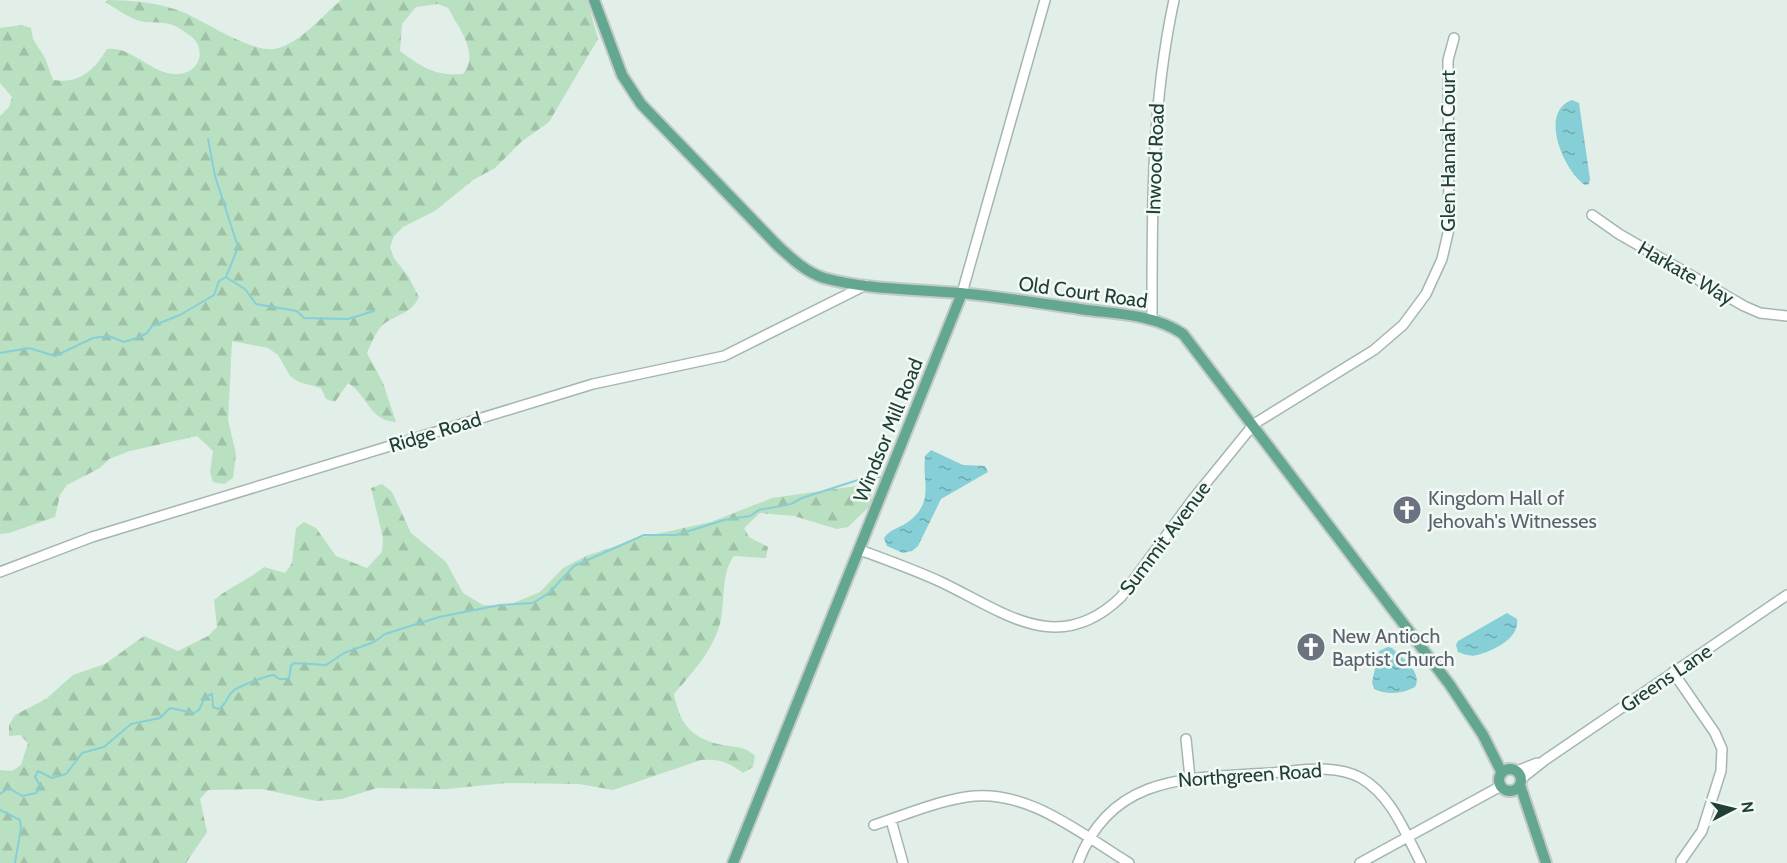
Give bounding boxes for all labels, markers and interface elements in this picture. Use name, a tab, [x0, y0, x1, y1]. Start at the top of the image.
street label: Glen Hannah Court	[1436, 70, 1460, 232]
street label: Inwood Road	[1141, 103, 1169, 215]
street label: Harkate Way	[1634, 236, 1738, 310]
street label: Old Court Road	[1017, 271, 1149, 313]
street label: Windsor Mill Road	[848, 355, 928, 505]
street label: Ridge Road	[386, 407, 484, 457]
street label: Summit Avenue	[1114, 476, 1216, 600]
place label: Kingdom Hall of Jehovah's Witnesses	[1427, 486, 1597, 533]
church icon: Kingdom Hall of Jehovah's Witnesses	[1391, 494, 1423, 526]
place label: New Antioch Baptist Church	[1332, 624, 1455, 671]
church icon: New Antioch Baptist Church	[1295, 631, 1327, 663]
street label: Greens Lane	[1616, 639, 1716, 717]
street label: Northgreen Road	[1177, 758, 1323, 792]
north arrow	[1703, 779, 1763, 839]
text: N	[1737, 800, 1758, 814]

